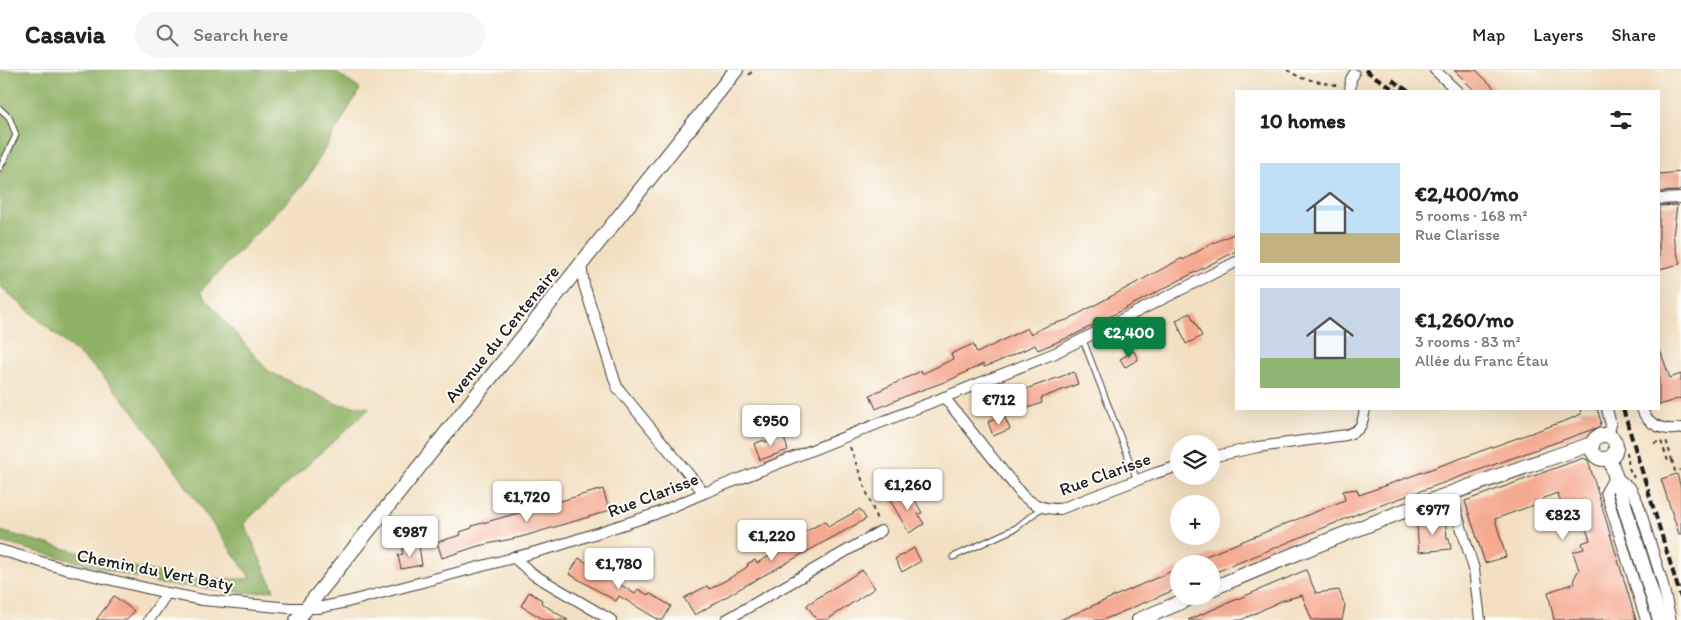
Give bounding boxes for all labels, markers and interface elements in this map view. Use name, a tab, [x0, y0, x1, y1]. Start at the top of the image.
search box	[135, 12, 485, 57]
text: Casavia	[25, 20, 105, 49]
icon: search	[153, 21, 181, 49]
text: Search here	[193, 23, 288, 46]
text: Map	[1472, 24, 1505, 46]
text: Layers	[1533, 24, 1583, 46]
text: Share	[1611, 24, 1656, 46]
icon: filters	[1607, 106, 1635, 134]
text: 10 homes	[1260, 108, 1346, 133]
text: €2,400/mo	[1415, 181, 1519, 206]
icon: home	[1300, 183, 1360, 243]
text: 5 rooms · 168 m²	[1415, 206, 1528, 225]
text: Rue Clarisse	[1415, 225, 1500, 244]
street label: Avenue du Centenaire	[440, 261, 564, 407]
text: €1,260/mo	[1415, 307, 1514, 332]
icon: home	[1300, 308, 1360, 368]
pin: €2,400	[1088, 316, 1170, 359]
text: €2,400	[1104, 323, 1154, 342]
text: 3 rooms · 83 m²	[1415, 332, 1521, 351]
text: Allée du Franc Étau	[1415, 351, 1548, 370]
pin: €712	[969, 384, 1029, 426]
text: €712	[983, 390, 1015, 409]
pin: €950	[741, 404, 801, 447]
text: €950	[753, 411, 789, 430]
map controls	[1170, 435, 1220, 605]
button: layers	[1170, 435, 1220, 485]
street label: Rue Clarisse	[1056, 447, 1154, 501]
street label: Rue Clarisse	[604, 468, 702, 522]
pin: €1,260	[867, 468, 949, 511]
text: €1,260	[884, 475, 932, 494]
pin: €1,720	[486, 480, 568, 523]
text: €1,720	[504, 487, 550, 506]
pin: €977	[1403, 494, 1463, 536]
button: +	[1170, 495, 1220, 545]
pin: €823	[1533, 498, 1593, 541]
text: €977	[1416, 500, 1450, 519]
text: €823	[1545, 505, 1581, 524]
pin: €987	[380, 516, 440, 558]
pin: €1,220	[731, 520, 813, 562]
text: €987	[393, 522, 427, 541]
text: €1,220	[748, 526, 796, 545]
street label: Chemin du Vert Baty	[75, 544, 236, 596]
pin: €1,780	[578, 548, 660, 590]
text: €1,780	[596, 554, 642, 573]
button: −	[1170, 555, 1220, 605]

